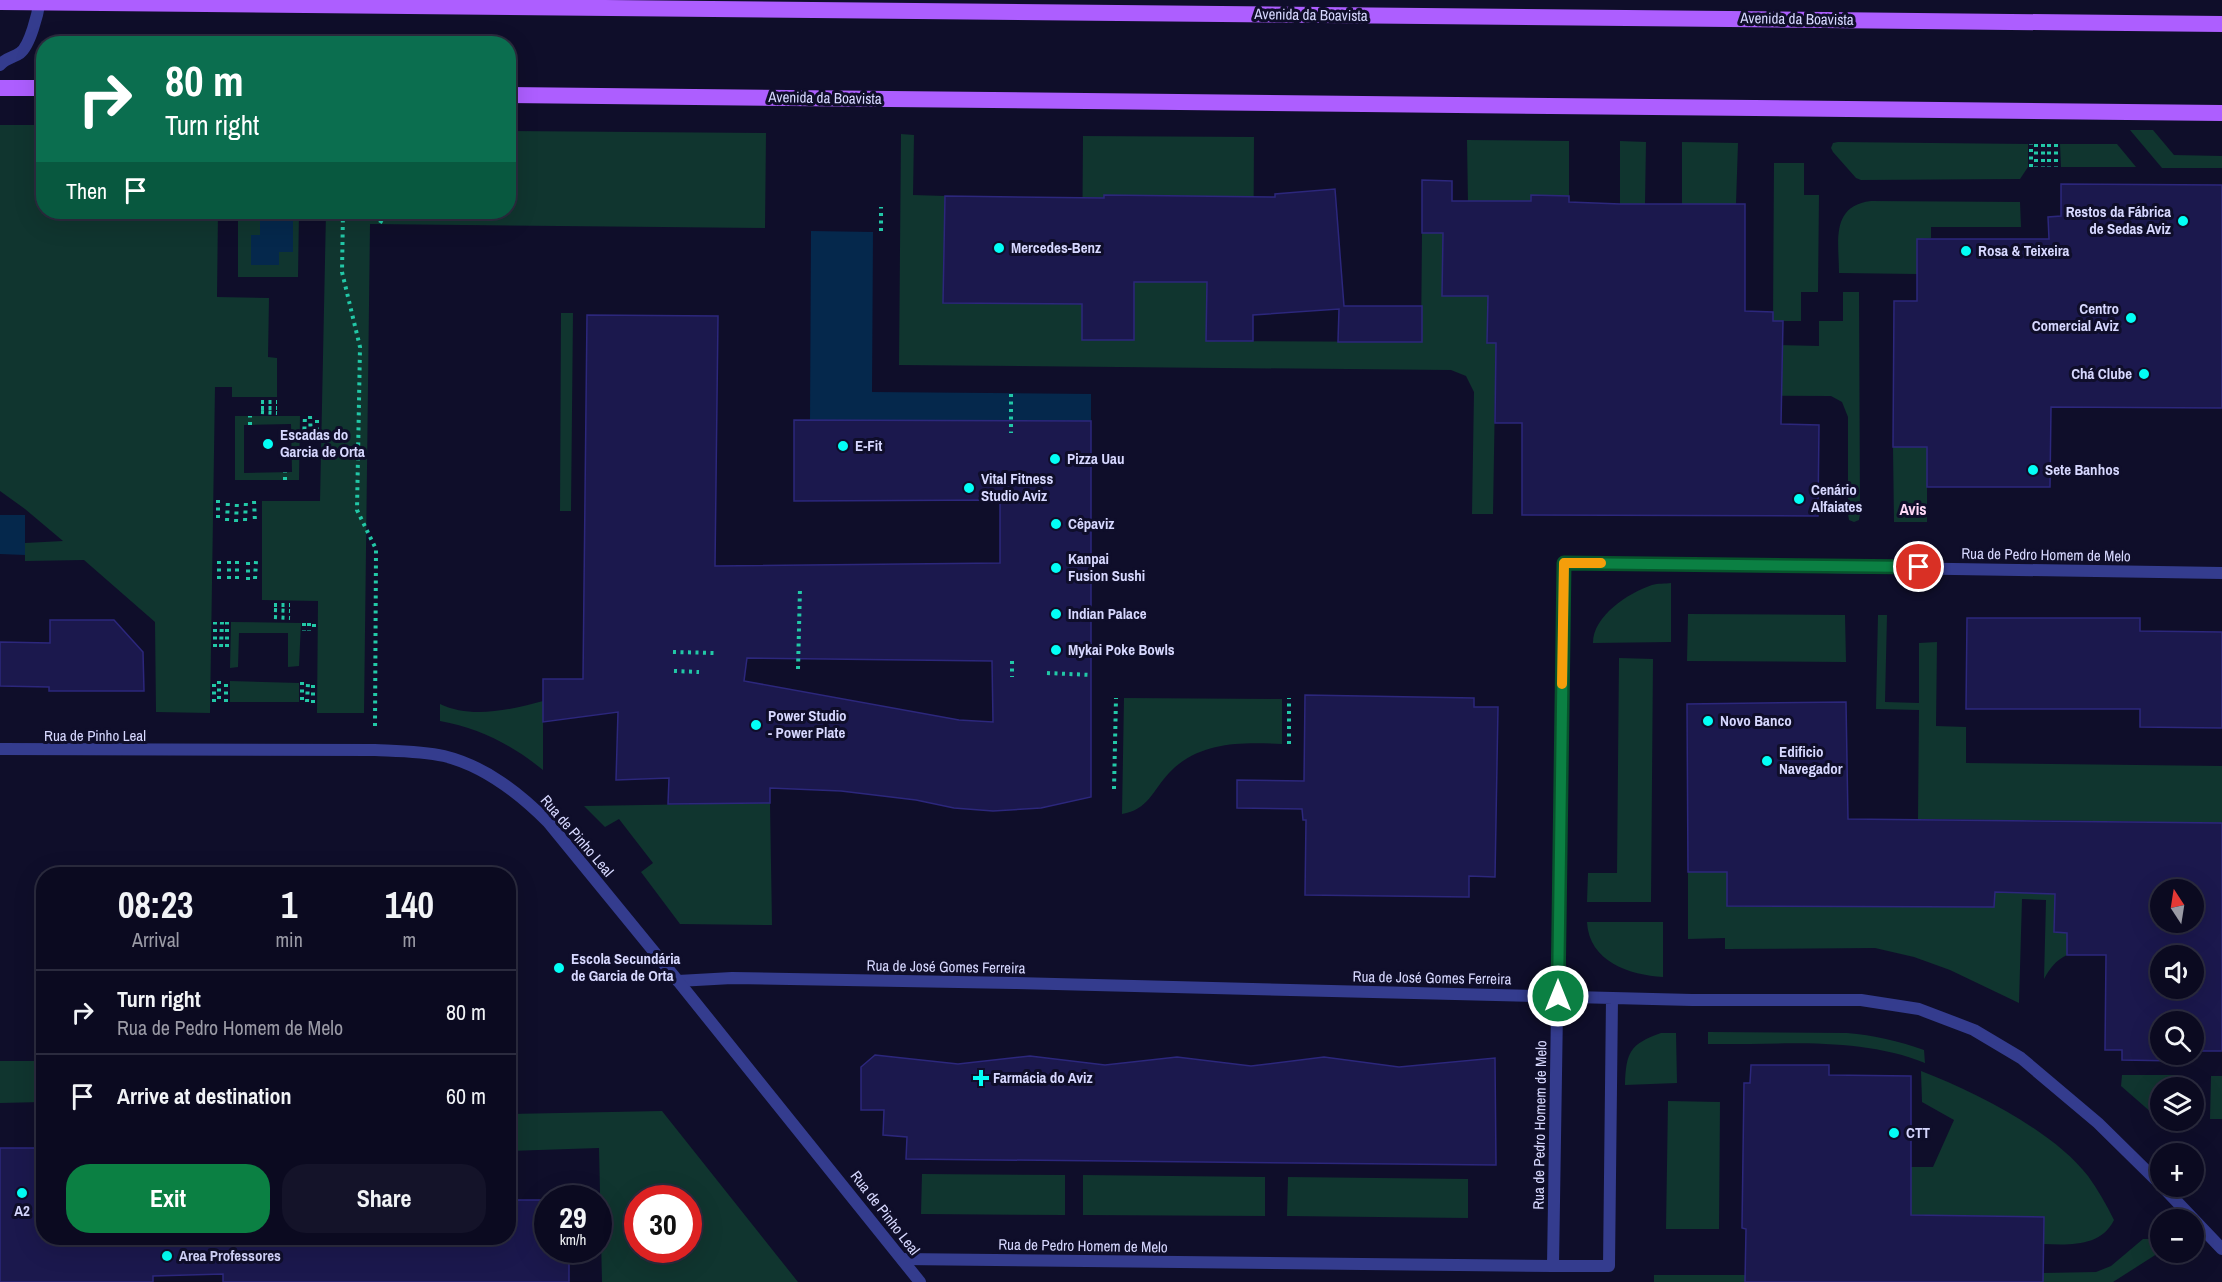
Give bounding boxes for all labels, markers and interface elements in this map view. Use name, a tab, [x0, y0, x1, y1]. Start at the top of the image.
street label: Avenida da Boavista	[1253, 3, 1368, 26]
street label: Avenida da Boavista	[1739, 7, 1854, 30]
text: 80 m	[165, 53, 244, 109]
icon: right	[66, 60, 144, 138]
street label: Avenida da Boavista	[767, 86, 882, 109]
text: Turn right	[165, 107, 259, 143]
icon: arrive	[119, 174, 152, 207]
text: Then	[66, 176, 107, 206]
place label: Restos da Fábrica de Sedas Aviz	[2066, 201, 2171, 239]
marker: Restos da Fábrica de Sedas Aviz	[2176, 214, 2190, 228]
place label: Mercedes-Benz	[1011, 237, 1101, 258]
place label: Rosa & Teixeira	[1978, 240, 2070, 261]
marker: Mercedes-Benz	[992, 241, 1006, 255]
marker: Rosa & Teixeira	[1959, 244, 1973, 258]
place label: Centro Comercial Aviz	[2032, 298, 2119, 336]
marker: Centro Comercial Aviz	[2124, 311, 2138, 325]
place label: Chá Clube	[2071, 363, 2132, 384]
marker: Chá Clube	[2137, 367, 2151, 381]
place label: Escadas do Garcia de Orta	[280, 424, 365, 462]
place label: E-Fit	[855, 435, 882, 456]
marker: Escadas do Garcia de Orta	[261, 437, 275, 451]
marker: E-Fit	[836, 439, 850, 453]
place label: Pizza Uau	[1067, 448, 1124, 469]
marker: Pizza Uau	[1048, 452, 1062, 466]
place label: Sete Banhos	[2045, 459, 2120, 480]
marker: Sete Banhos	[2026, 463, 2040, 477]
place label: Vital Fitness Studio Aviz	[981, 468, 1053, 506]
place label: Cenário Alfaiates	[1811, 479, 1862, 517]
marker: Vital Fitness Studio Aviz	[962, 481, 976, 495]
marker: Cenário Alfaiates	[1792, 492, 1806, 506]
district label: Avis	[1899, 498, 1927, 520]
place label: Cêpaviz	[1068, 513, 1115, 534]
marker: Cêpaviz	[1049, 517, 1063, 531]
pin	[1893, 541, 1944, 592]
street label: Rua de Pedro Homem de Melo	[1961, 543, 2131, 566]
place label: Kanpai Fusion Sushi	[1068, 548, 1145, 586]
icon: arrive	[1902, 550, 1935, 583]
marker: Kanpai Fusion Sushi	[1049, 561, 1063, 575]
place label: Indian Palace	[1068, 603, 1147, 624]
marker: Indian Palace	[1049, 607, 1063, 621]
place label: Mykai Poke Bowls	[1068, 639, 1175, 660]
marker: Mykai Poke Bowls	[1049, 643, 1063, 657]
place label: Power Studio - Power Plate	[768, 705, 847, 743]
place label: Novo Banco	[1720, 710, 1792, 731]
marker: Novo Banco	[1701, 714, 1715, 728]
marker: Power Studio - Power Plate	[749, 718, 763, 732]
street label: Rua de Pinho Leal	[44, 725, 146, 746]
place label: Edificio Navegador	[1779, 741, 1843, 779]
marker: Edificio Navegador	[1760, 754, 1774, 768]
street label: Rua de Pinho Leal	[536, 790, 619, 881]
north arrow	[2150, 879, 2204, 933]
map controls	[2150, 879, 2204, 1263]
text: 08:23	[118, 881, 193, 929]
text: 1	[281, 881, 297, 929]
text: 140	[385, 881, 434, 929]
text: Arrival	[132, 926, 179, 953]
text: min	[275, 926, 303, 953]
text: m	[403, 926, 416, 953]
button: sound	[2150, 945, 2204, 999]
place label: Escola Secundária de Garcia de Orta	[571, 948, 681, 986]
street label: Rua de José Gomes Ferreira	[866, 955, 1026, 978]
marker: Escola Secundária de Garcia de Orta	[552, 961, 566, 975]
position arrow	[1526, 964, 1590, 1028]
street label: Rua de José Gomes Ferreira	[1352, 966, 1512, 989]
text: Turn right	[117, 984, 201, 1014]
icon: right	[66, 996, 99, 1029]
text: 80 m	[446, 997, 486, 1027]
button: search	[2150, 1011, 2204, 1065]
text: Rua de Pedro Homem de Melo	[117, 1014, 343, 1041]
street label: Rua de Pedro Homem de Melo	[1528, 1040, 1551, 1210]
place label: Farmácia do Aviz	[993, 1067, 1093, 1088]
marker: Farmácia do Aviz	[974, 1071, 988, 1085]
button: layers	[2150, 1077, 2204, 1131]
icon: arrive	[66, 1080, 99, 1113]
text: Arrive at destination	[117, 1081, 291, 1111]
text: 60 m	[446, 1081, 486, 1111]
place label: CTT	[1906, 1122, 1930, 1143]
marker: CTT	[1887, 1126, 1901, 1140]
button: +	[2150, 1143, 2204, 1197]
button: Exit	[66, 1164, 270, 1233]
button: Share	[282, 1164, 486, 1233]
street label: Rua de Pinho Leal	[846, 1166, 925, 1259]
speed limit sign: 30	[624, 1185, 702, 1263]
marker: A2	[15, 1186, 29, 1200]
text: 29	[559, 1197, 587, 1237]
place label: A2	[14, 1200, 30, 1221]
button: −	[2150, 1209, 2204, 1263]
text: km/h	[560, 1229, 586, 1250]
street label: Rua de Pedro Homem de Melo	[998, 1234, 1168, 1257]
place label: Area Professores	[179, 1245, 281, 1266]
marker: Area Professores	[160, 1249, 174, 1263]

